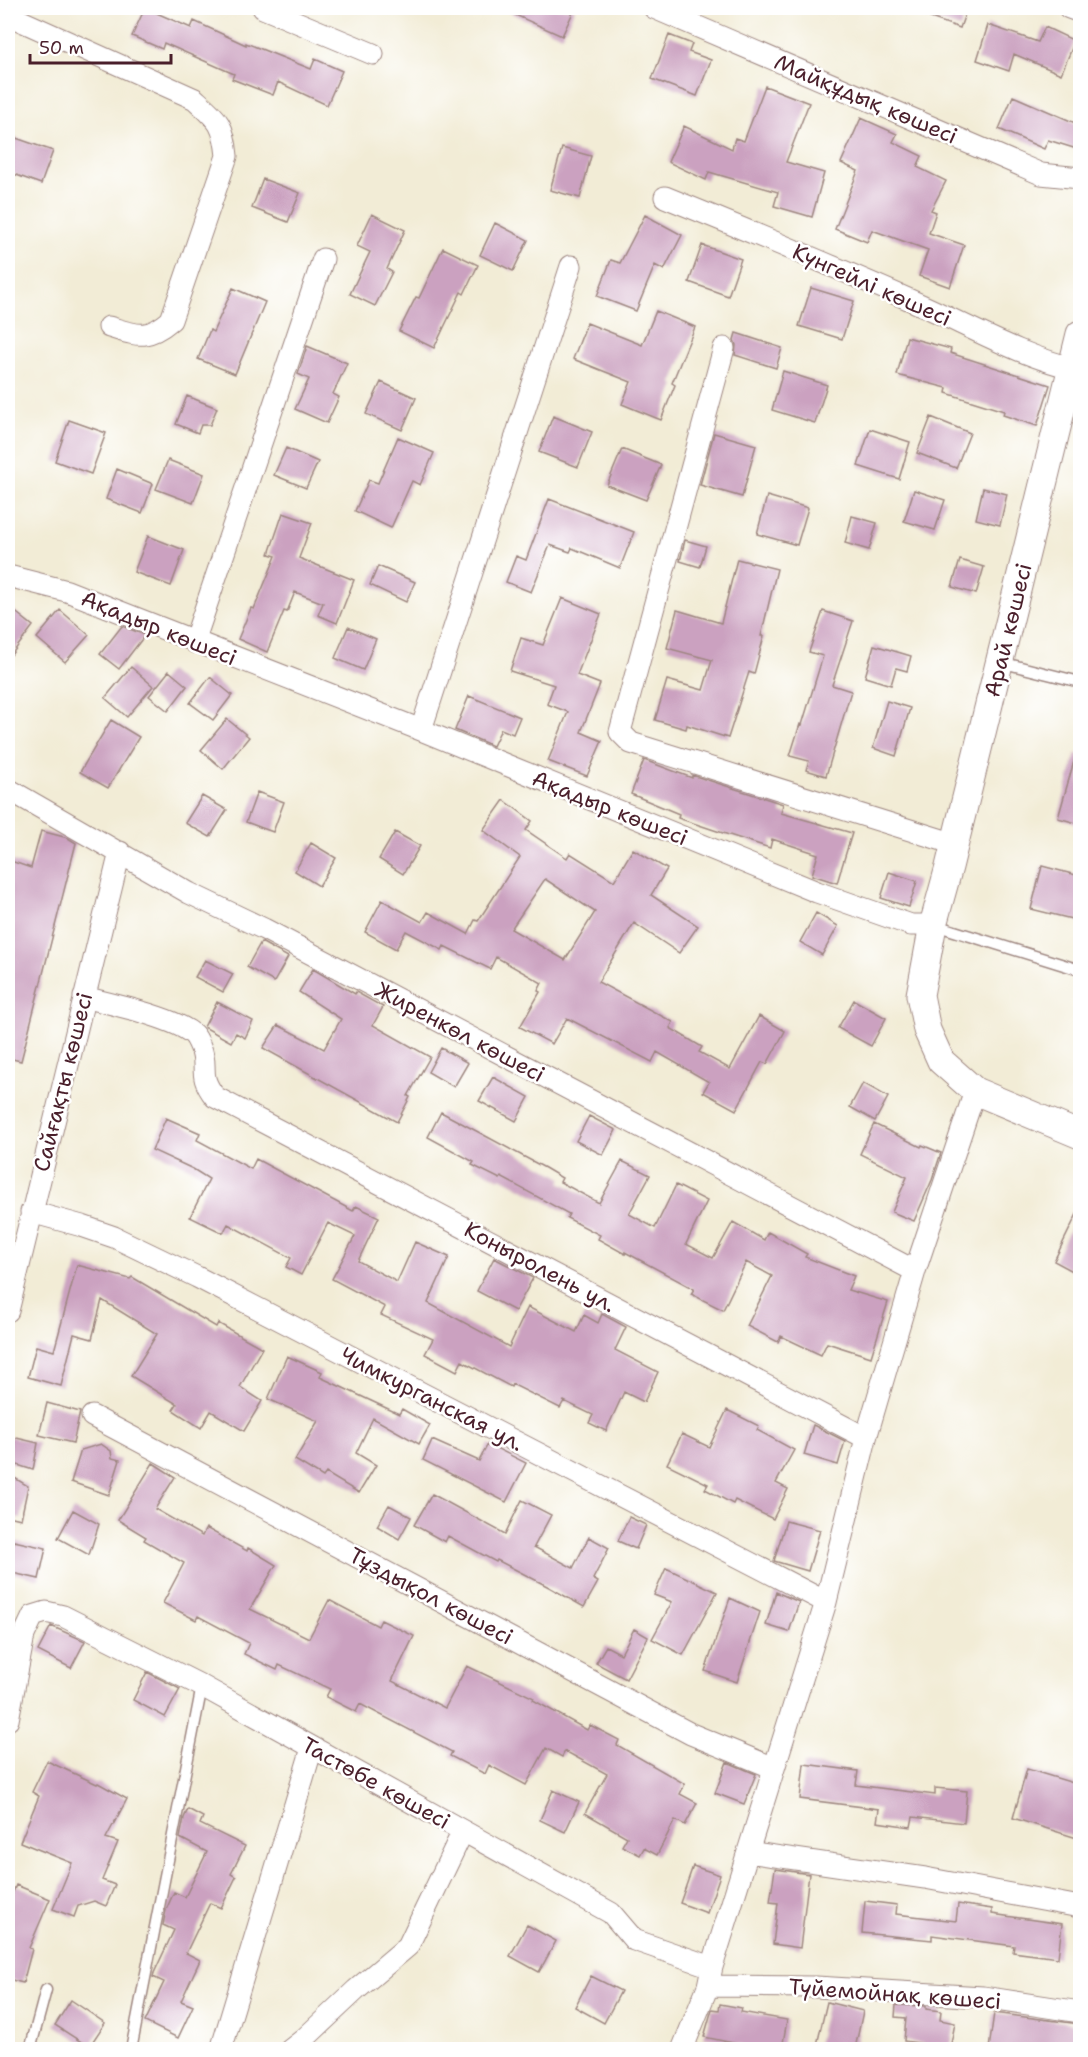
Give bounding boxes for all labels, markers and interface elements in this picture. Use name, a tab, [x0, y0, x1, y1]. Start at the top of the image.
scale bar	[30, 27, 171, 65]
text: 50 m	[39, 36, 84, 60]
street label: Майқұдық көшесі	[770, 47, 962, 151]
street label: Күнгейлі көшесі	[788, 237, 956, 333]
street label: Арай көшесі	[977, 560, 1039, 700]
street label: Ақадыр көшесі	[77, 584, 241, 672]
street label: Ақадыр көшесі	[528, 764, 692, 852]
street label: Жиренкөл көшесі	[370, 975, 550, 1089]
street label: Сайғақты көшесі	[27, 989, 99, 1175]
street label: Коныролень ул.	[459, 1215, 621, 1319]
street label: Чимкурганская ул.	[335, 1340, 529, 1458]
street label: Тұздықол көшесі	[344, 1541, 518, 1651]
street label: Тастөбе көшесі	[297, 1730, 455, 1836]
street label: Түйемойнақ көшесі	[788, 1972, 1002, 2016]

